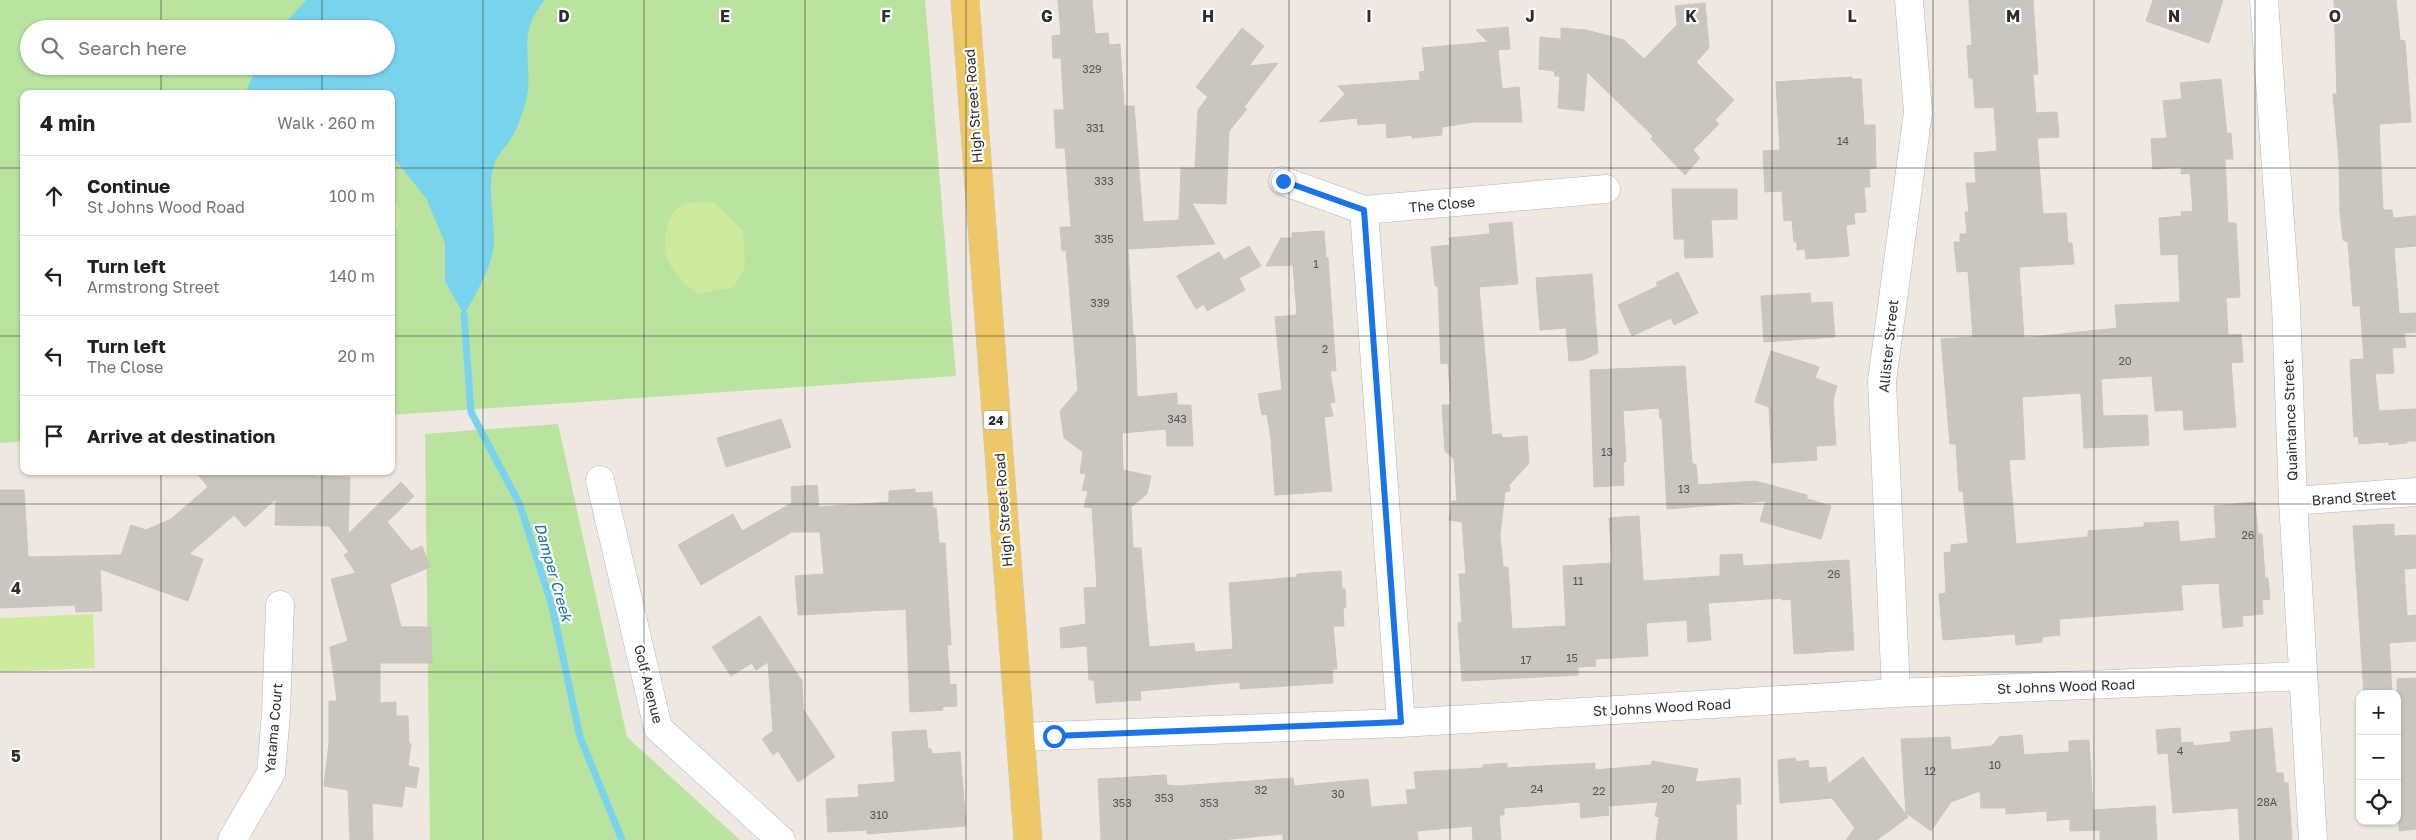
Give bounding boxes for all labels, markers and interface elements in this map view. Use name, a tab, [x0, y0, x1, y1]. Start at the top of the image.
text: D	[558, 6, 570, 26]
text: E	[720, 6, 730, 26]
text: F	[881, 6, 891, 26]
text: G	[1041, 6, 1053, 26]
text: H	[1202, 6, 1214, 26]
text: I	[1366, 6, 1372, 26]
text: J	[1525, 6, 1535, 26]
text: K	[1685, 6, 1697, 26]
text: L	[1847, 6, 1857, 26]
text: M	[2006, 6, 2020, 26]
text: N	[2168, 6, 2180, 26]
text: O	[2329, 6, 2341, 26]
search box	[20, 20, 395, 75]
icon: search	[38, 34, 66, 62]
text: Search here	[78, 36, 187, 59]
street label: High Street Road	[961, 48, 985, 164]
house number: 329	[1082, 62, 1102, 75]
text: 4 min	[40, 110, 95, 136]
text: Walk · 260 m	[277, 113, 375, 133]
house number: 331	[1086, 121, 1104, 134]
house number: 14	[1837, 134, 1849, 147]
route end	[1272, 170, 1295, 193]
text: Continue	[87, 174, 170, 197]
house number: 333	[1094, 174, 1114, 187]
icon: ahead	[40, 182, 68, 210]
text: 100 m	[329, 186, 375, 206]
street label: The Close	[1408, 193, 1476, 215]
text: St Johns Wood Road	[87, 197, 245, 217]
house number: 335	[1094, 232, 1114, 245]
text: Turn left	[87, 254, 166, 277]
house number: 1	[1313, 257, 1319, 270]
icon: left	[40, 262, 68, 290]
text: 140 m	[329, 266, 375, 286]
text: Armstrong Street	[87, 277, 220, 297]
house number: 339	[1090, 296, 1110, 309]
street label: Allister Street	[1875, 299, 1901, 393]
text: Turn left	[87, 334, 166, 357]
icon: left	[40, 342, 68, 370]
house number: 2	[1322, 342, 1328, 355]
text: 20 m	[338, 346, 375, 366]
house number: 20	[2118, 354, 2132, 367]
text: The Close	[87, 357, 163, 377]
street label: Quaintance Street	[2279, 359, 2301, 481]
road number: 24	[984, 410, 1008, 430]
house number: 343	[1167, 412, 1187, 425]
icon: arrive	[40, 422, 68, 450]
text: Arrive at destination	[87, 424, 275, 447]
house number: 13	[1601, 445, 1613, 458]
street label: High Street Road	[991, 452, 1015, 568]
house number: 13	[1678, 482, 1690, 495]
street label: Brand Street	[2311, 486, 2397, 508]
water label: Damper Creek	[531, 521, 577, 625]
house number: 26	[2241, 528, 2255, 541]
house number: 26	[1827, 567, 1841, 580]
house number: 11	[1573, 574, 1583, 587]
text: 4	[11, 578, 21, 598]
street label: Golf Avenue	[631, 643, 667, 725]
house number: 15	[1566, 651, 1578, 664]
house number: 17	[1520, 653, 1532, 666]
street label: St Johns Wood Road	[1997, 675, 2135, 697]
street label: Yatama Court	[261, 682, 285, 774]
map controls	[2356, 690, 2401, 825]
button: +	[2356, 690, 2401, 735]
street label: St Johns Wood Road	[1593, 695, 1731, 719]
route start	[1043, 725, 1066, 748]
button: −	[2356, 735, 2401, 780]
house number: 4	[2177, 744, 2184, 757]
text: 5	[11, 746, 21, 766]
house number: 10	[1989, 758, 2001, 771]
house number: 12	[1924, 764, 1936, 777]
button: locate	[2356, 780, 2401, 825]
house number: 24	[1530, 782, 1544, 795]
house number: 20	[1661, 782, 1675, 795]
house number: 32	[1255, 783, 1267, 796]
house number: 22	[1593, 784, 1605, 797]
house number: 30	[1331, 787, 1345, 800]
house number: 353	[1154, 791, 1174, 804]
house number: 28A	[2257, 795, 2278, 808]
house number: 353	[1112, 796, 1132, 809]
house number: 353	[1199, 796, 1219, 809]
house number: 310	[870, 808, 888, 821]

